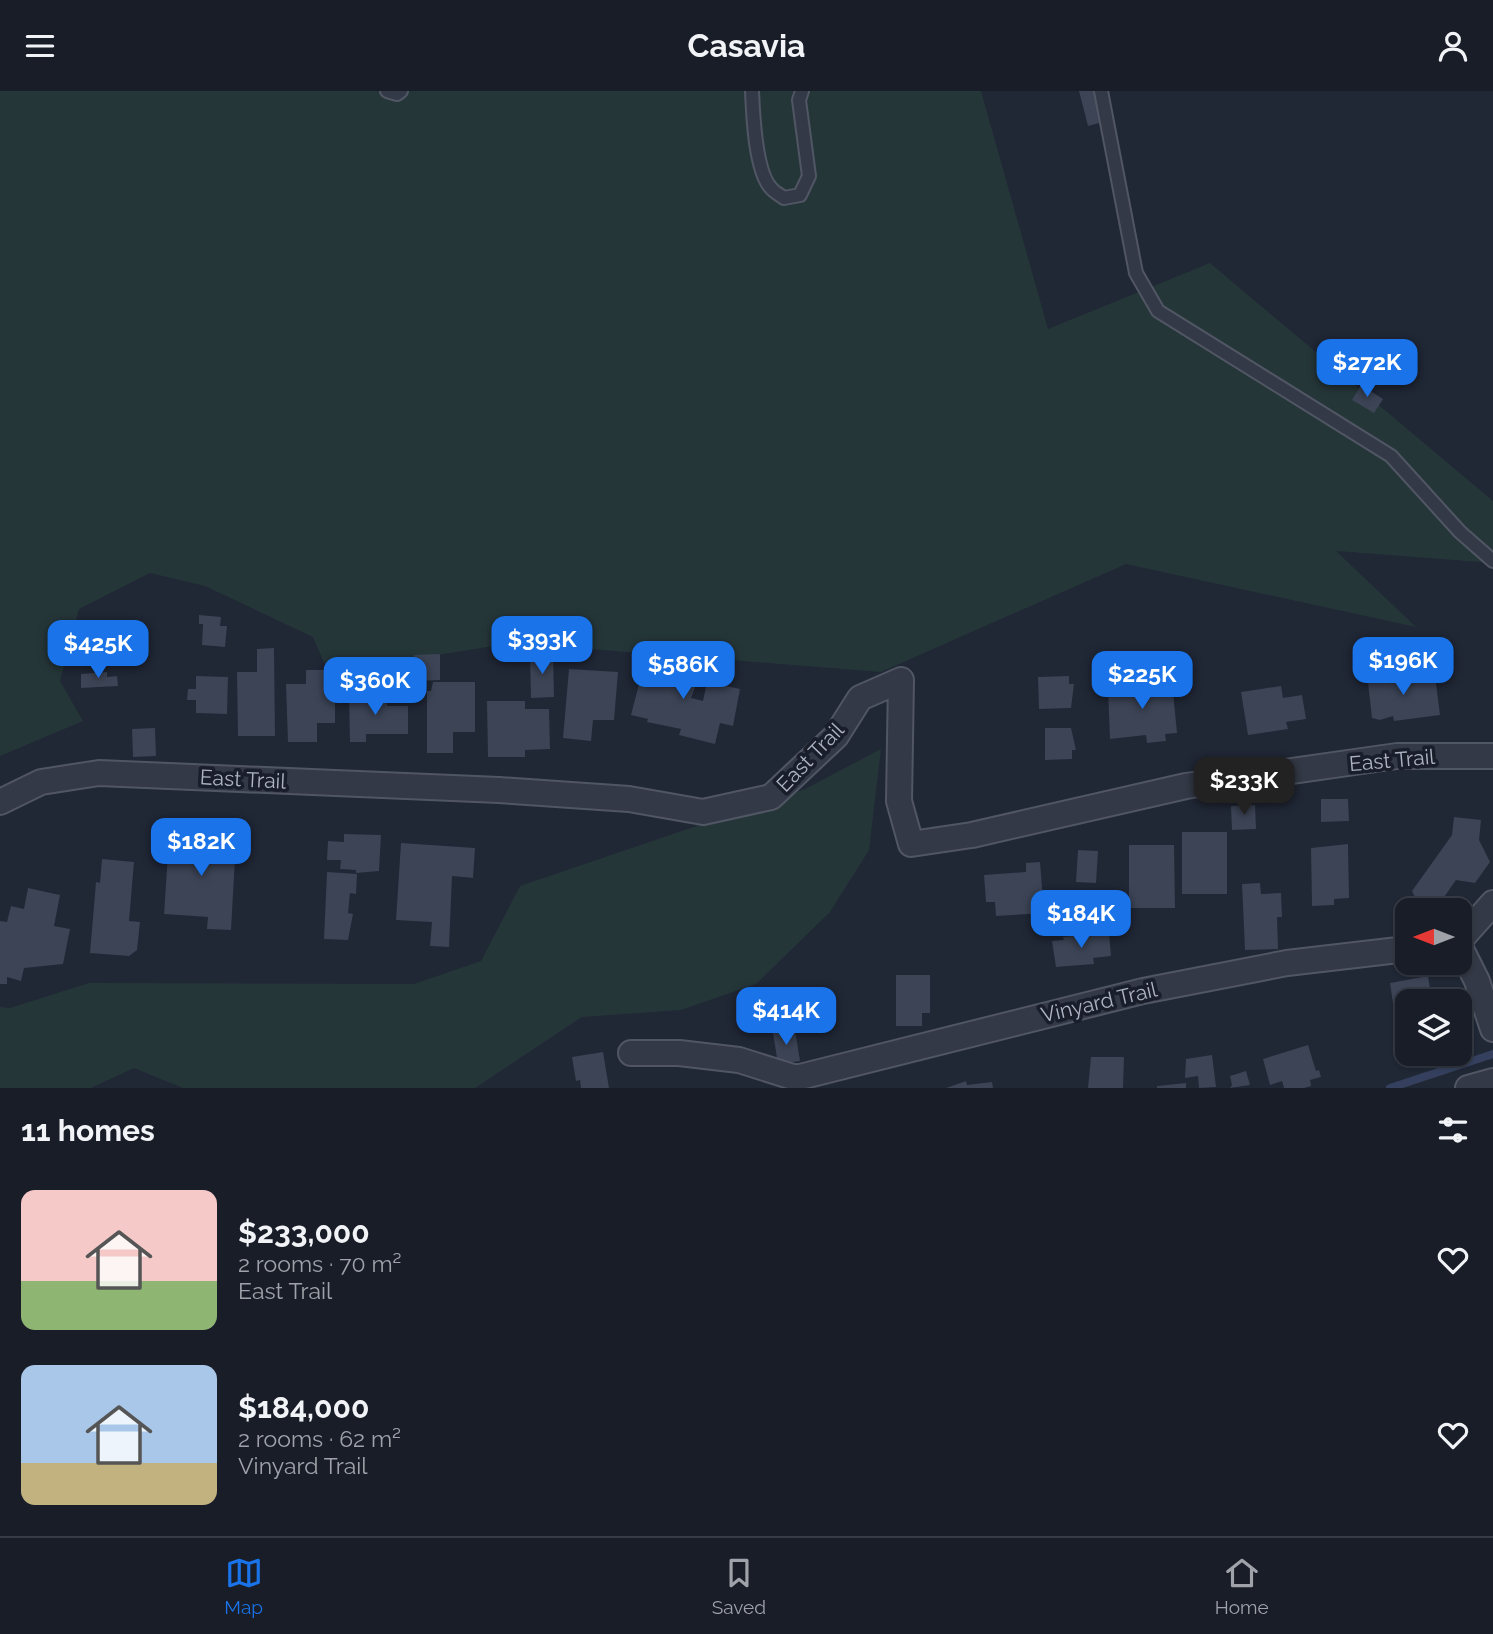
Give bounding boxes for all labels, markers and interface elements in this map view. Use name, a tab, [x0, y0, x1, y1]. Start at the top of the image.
icon: menu	[21, 27, 59, 65]
text: Casavia	[687, 27, 806, 64]
icon: person	[1434, 27, 1472, 65]
pin: $272K	[1318, 339, 1416, 399]
text: $272K	[1333, 348, 1401, 375]
pin: $393K	[493, 617, 591, 676]
pin: $425K	[49, 621, 147, 680]
text: $393K	[507, 625, 577, 652]
text: $425K	[64, 629, 132, 656]
pin: $196K	[1354, 637, 1452, 697]
pin: $586K	[634, 641, 732, 701]
text: $196K	[1369, 646, 1437, 673]
text: $586K	[648, 650, 718, 677]
pin: $225K	[1093, 651, 1191, 711]
pin: $360K	[326, 657, 424, 717]
text: $225K	[1108, 660, 1176, 687]
text: $360K	[340, 666, 410, 693]
street label: East Trail	[771, 717, 849, 797]
street label: East Trail	[1348, 744, 1436, 776]
pin: $233K	[1195, 757, 1293, 817]
street label: East Trail	[199, 764, 287, 794]
text: $233K	[1210, 766, 1278, 793]
pin: $182K	[152, 819, 250, 878]
text: $182K	[167, 827, 235, 854]
pin: $184K	[1032, 891, 1130, 950]
north arrow	[1395, 898, 1472, 975]
map controls	[1395, 898, 1472, 1066]
text: $184K	[1047, 899, 1115, 926]
street label: Vinyard Trail	[1039, 976, 1160, 1027]
pin: $414K	[737, 988, 835, 1047]
button: layers	[1395, 989, 1472, 1066]
text: $414K	[752, 996, 820, 1023]
icon: filters	[1434, 1111, 1472, 1149]
text: 11 homes	[21, 1113, 155, 1148]
text: $233,000	[238, 1215, 370, 1250]
icon: home	[77, 1218, 161, 1302]
icon: heart	[1434, 1241, 1472, 1279]
text: 2 rooms · 70 m²	[238, 1250, 401, 1277]
text: East Trail	[238, 1277, 332, 1304]
text: $184,000	[238, 1390, 369, 1425]
icon: home	[77, 1393, 161, 1477]
icon: heart	[1434, 1416, 1472, 1454]
text: 2 rooms · 62 m²	[238, 1425, 401, 1452]
text: Vinyard Trail	[238, 1452, 368, 1479]
tab: Map	[224, 1554, 263, 1618]
tab: Saved	[712, 1554, 766, 1618]
tab: Home	[1215, 1554, 1269, 1618]

